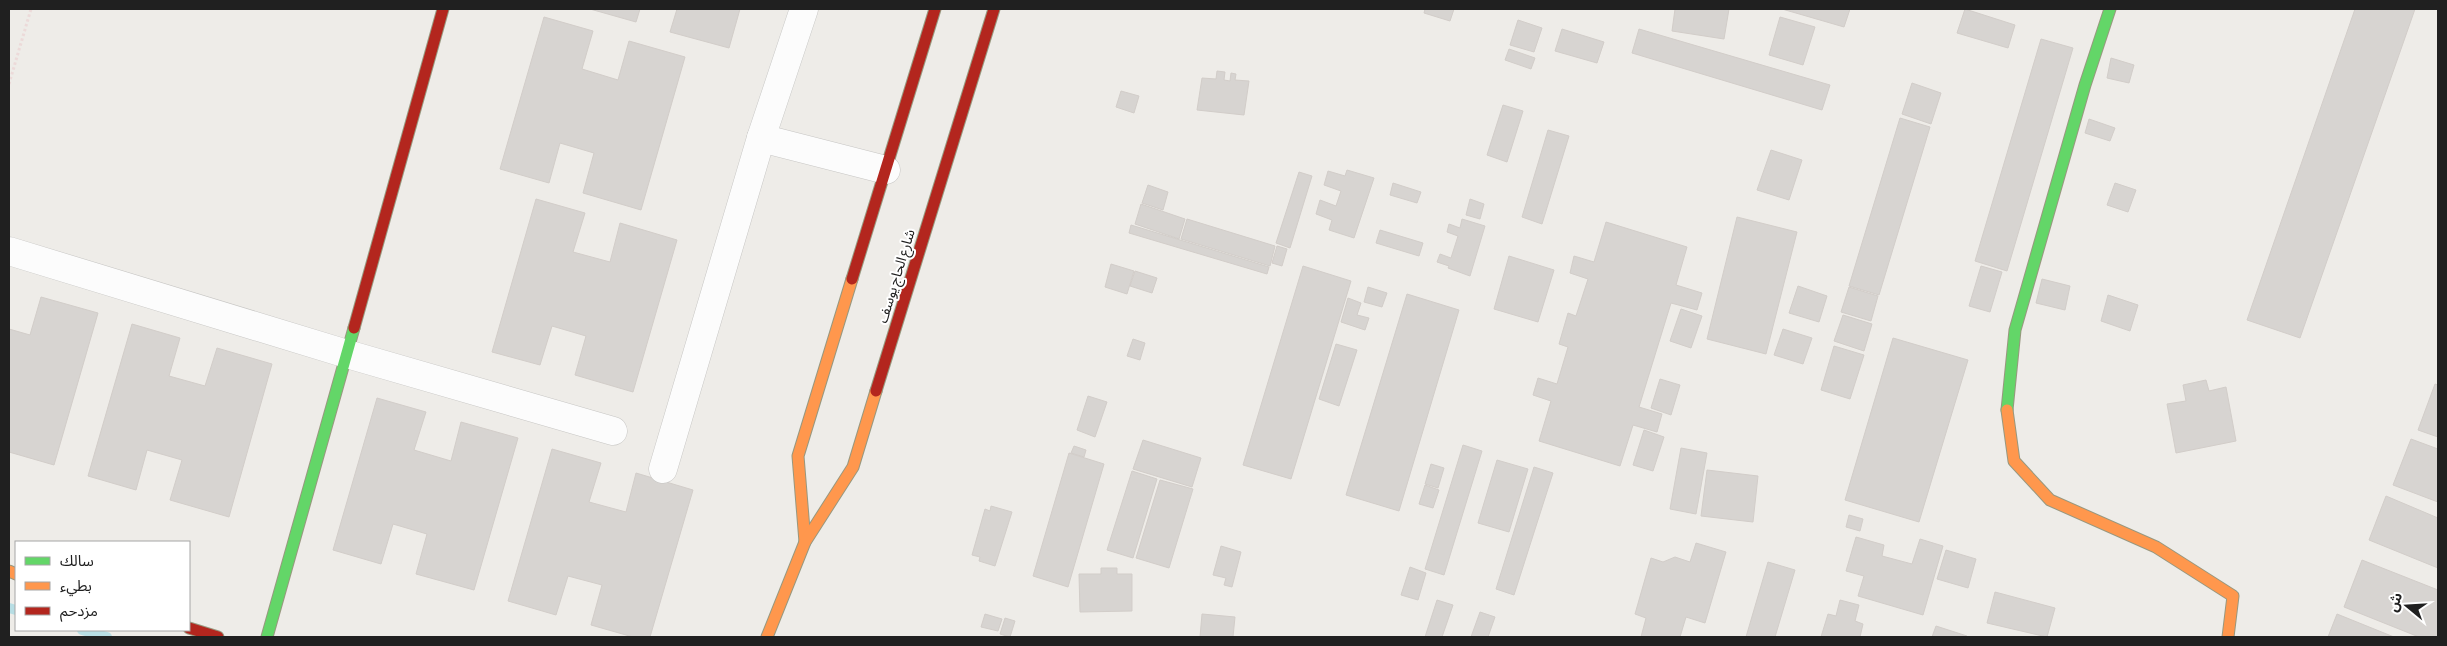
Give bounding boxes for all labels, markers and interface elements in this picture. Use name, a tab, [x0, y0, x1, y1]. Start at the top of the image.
street label: شارع الحاج يوسف	[874, 227, 921, 326]
legend	[15, 541, 190, 631]
text: سالك	[60, 552, 94, 569]
text: بطيء	[60, 577, 92, 597]
north arrow	[2382, 581, 2432, 631]
text: ش	[2384, 590, 2405, 614]
text: مزدحم	[60, 602, 98, 622]

